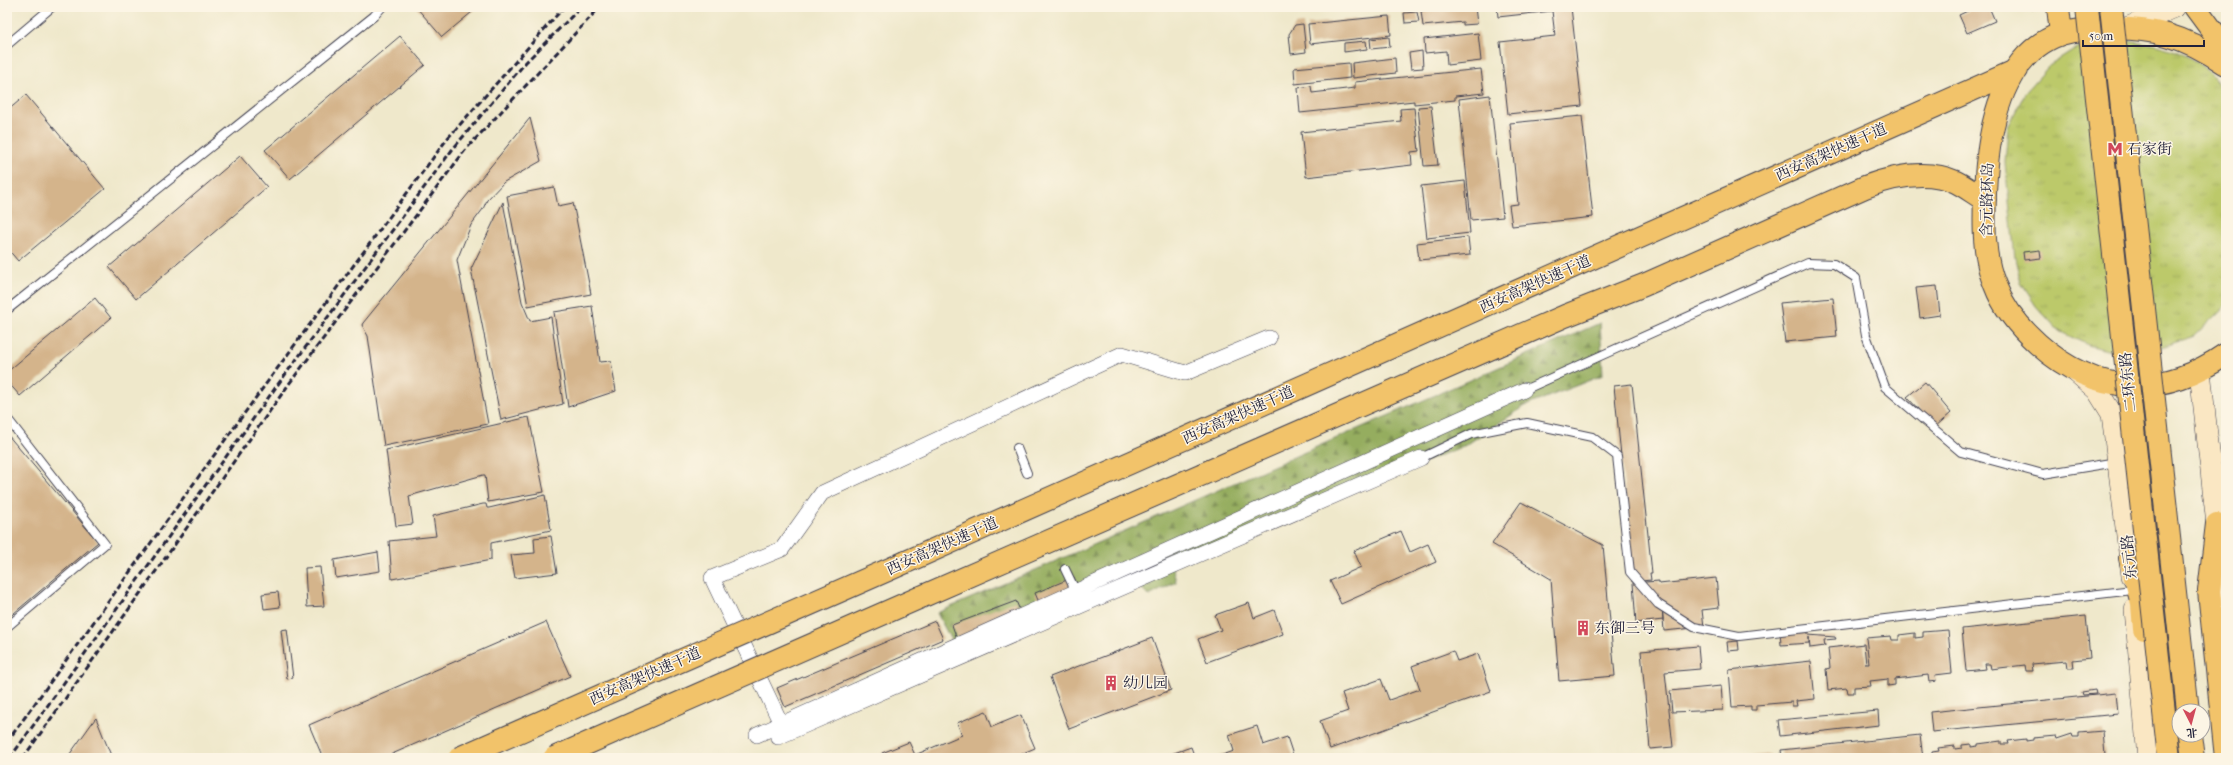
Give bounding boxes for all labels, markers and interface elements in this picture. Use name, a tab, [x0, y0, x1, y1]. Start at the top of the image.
scale bar	[2083, 22, 2204, 48]
text: 50 m	[2089, 29, 2113, 43]
street label: 西安高架快速干道	[1773, 119, 1889, 185]
metro station icon: 石家街	[2106, 140, 2124, 158]
place label: 石家街	[2127, 140, 2172, 158]
street label: 含元路环岛	[1977, 162, 1997, 238]
street label: 西安高架快速干道	[1477, 251, 1593, 317]
street label: 二环东路	[2116, 351, 2140, 413]
street label: 西安高架快速干道	[1180, 382, 1296, 448]
street label: 西安高架快速干道	[884, 513, 1000, 579]
street label: 东元路	[2118, 534, 2140, 580]
building icon: 东御三号	[1574, 619, 1592, 637]
place label: 东御三号	[1595, 619, 1655, 637]
street label: 西安高架快速干道	[587, 643, 703, 709]
building icon: 幼儿园	[1102, 674, 1120, 692]
place label: 幼儿园	[1123, 674, 1168, 692]
north arrow	[2171, 703, 2211, 743]
text: 北	[2186, 725, 2198, 739]

